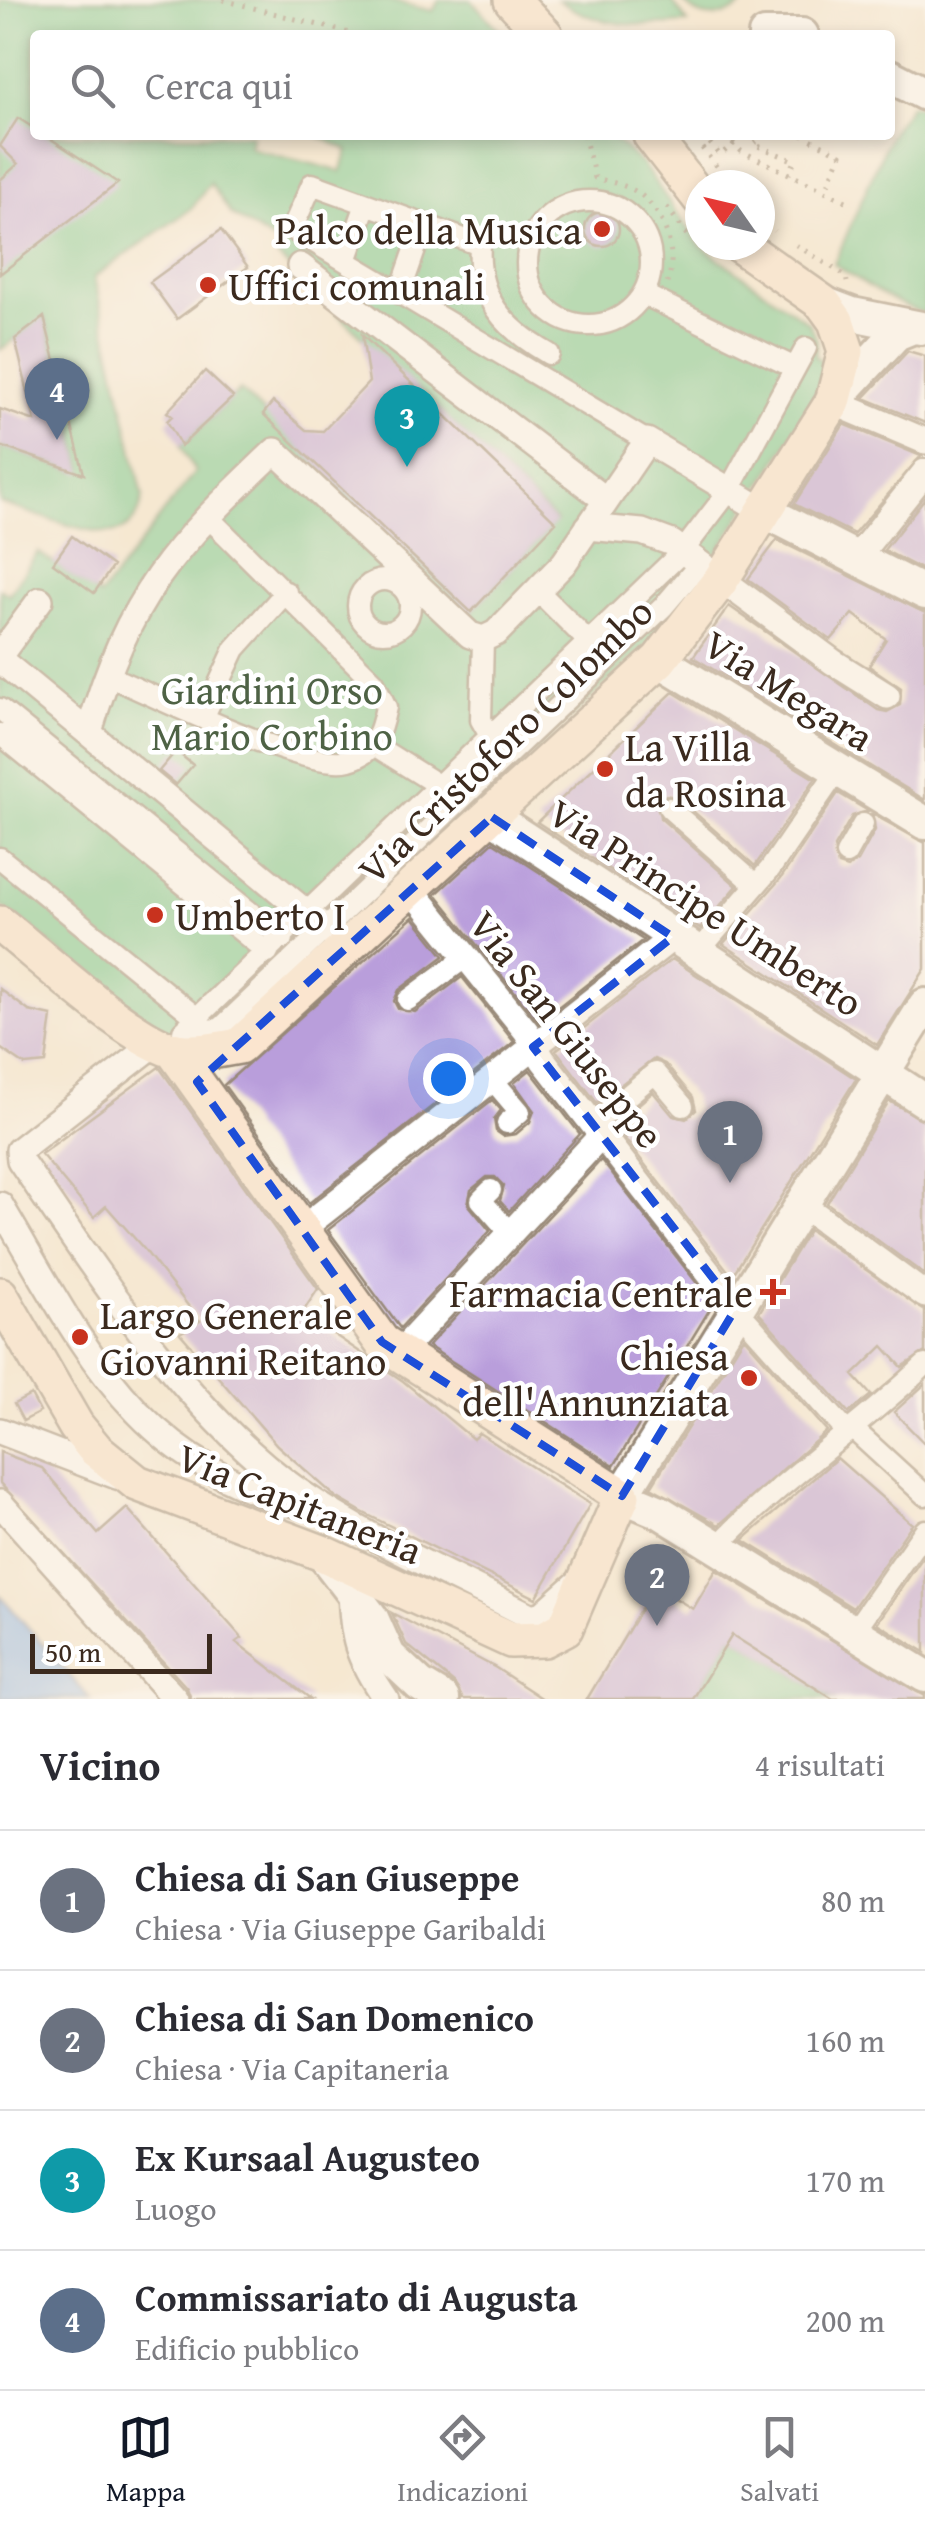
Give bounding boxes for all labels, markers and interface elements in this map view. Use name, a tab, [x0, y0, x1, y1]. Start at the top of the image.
search box	[30, 30, 895, 140]
text: Cerca qui	[145, 57, 293, 113]
icon: search	[65, 58, 120, 113]
north arrow	[685, 170, 775, 260]
place label: Palco della Musica	[275, 200, 582, 259]
marker: Palco della Musica	[591, 218, 613, 240]
place label: Uffici comunali	[228, 256, 485, 315]
marker: Uffici comunali	[197, 274, 219, 296]
pin: 4	[24, 358, 90, 440]
pin: 3	[374, 384, 440, 467]
street label: Via Cristoforo Colombo	[344, 583, 666, 897]
street label: Via Megara	[693, 615, 885, 766]
park label: Giardini Orso Mario Corbino	[151, 660, 393, 765]
place label: La Villa da Rosina	[625, 717, 786, 822]
marker: La Villa da Rosina	[594, 758, 616, 780]
street label: Via Principe Umberto	[537, 783, 875, 1031]
place label: Umberto I	[175, 886, 346, 945]
street label: Via San Giuseppe	[455, 897, 679, 1161]
marker: Umberto I	[144, 904, 166, 926]
your location	[423, 1053, 474, 1104]
pin: 1	[698, 1100, 762, 1183]
place label: Farmacia Centrale	[449, 1263, 753, 1322]
marker: Farmacia Centrale	[762, 1281, 784, 1303]
place label: Largo Generale Giovanni Reitano	[100, 1285, 386, 1390]
marker: Largo Generale Giovanni Reitano	[69, 1326, 91, 1348]
place label: Chiesa dell'Annunziata	[462, 1326, 729, 1431]
marker: Chiesa dell'Annunziata	[738, 1367, 760, 1389]
street label: Via Capitaneria	[169, 1427, 431, 1579]
pin: 2	[624, 1544, 690, 1626]
scale bar	[30, 1629, 212, 1674]
text: 50 m	[45, 1631, 101, 1672]
text: Vicino	[40, 1734, 161, 1795]
text: 4 risultati	[755, 1741, 885, 1788]
text: Chiesa di San Giuseppe	[135, 1849, 519, 1905]
text: 1	[64, 1877, 81, 1924]
text: 80 m	[821, 1877, 885, 1924]
text: Chiesa · Via Giuseppe Garibaldi	[135, 1905, 546, 1952]
text: Chiesa di San Domenico	[135, 1989, 534, 2045]
text: 2	[64, 2017, 81, 2064]
text: 160 m	[806, 2017, 885, 2064]
text: Chiesa · Via Capitaneria	[135, 2045, 449, 2092]
text: Ex Kursaal Augusteo	[135, 2129, 480, 2185]
text: 3	[64, 2157, 81, 2204]
text: 170 m	[806, 2157, 885, 2204]
text: Luogo	[135, 2185, 216, 2232]
text: Commissariato di Augusta	[135, 2269, 578, 2325]
text: 4	[64, 2297, 81, 2344]
text: 200 m	[806, 2297, 885, 2344]
text: Edificio pubblico	[135, 2325, 359, 2372]
tab: Mappa	[106, 2410, 186, 2511]
tab: Indicazioni	[397, 2410, 528, 2511]
tab: Salvati	[740, 2410, 819, 2511]

